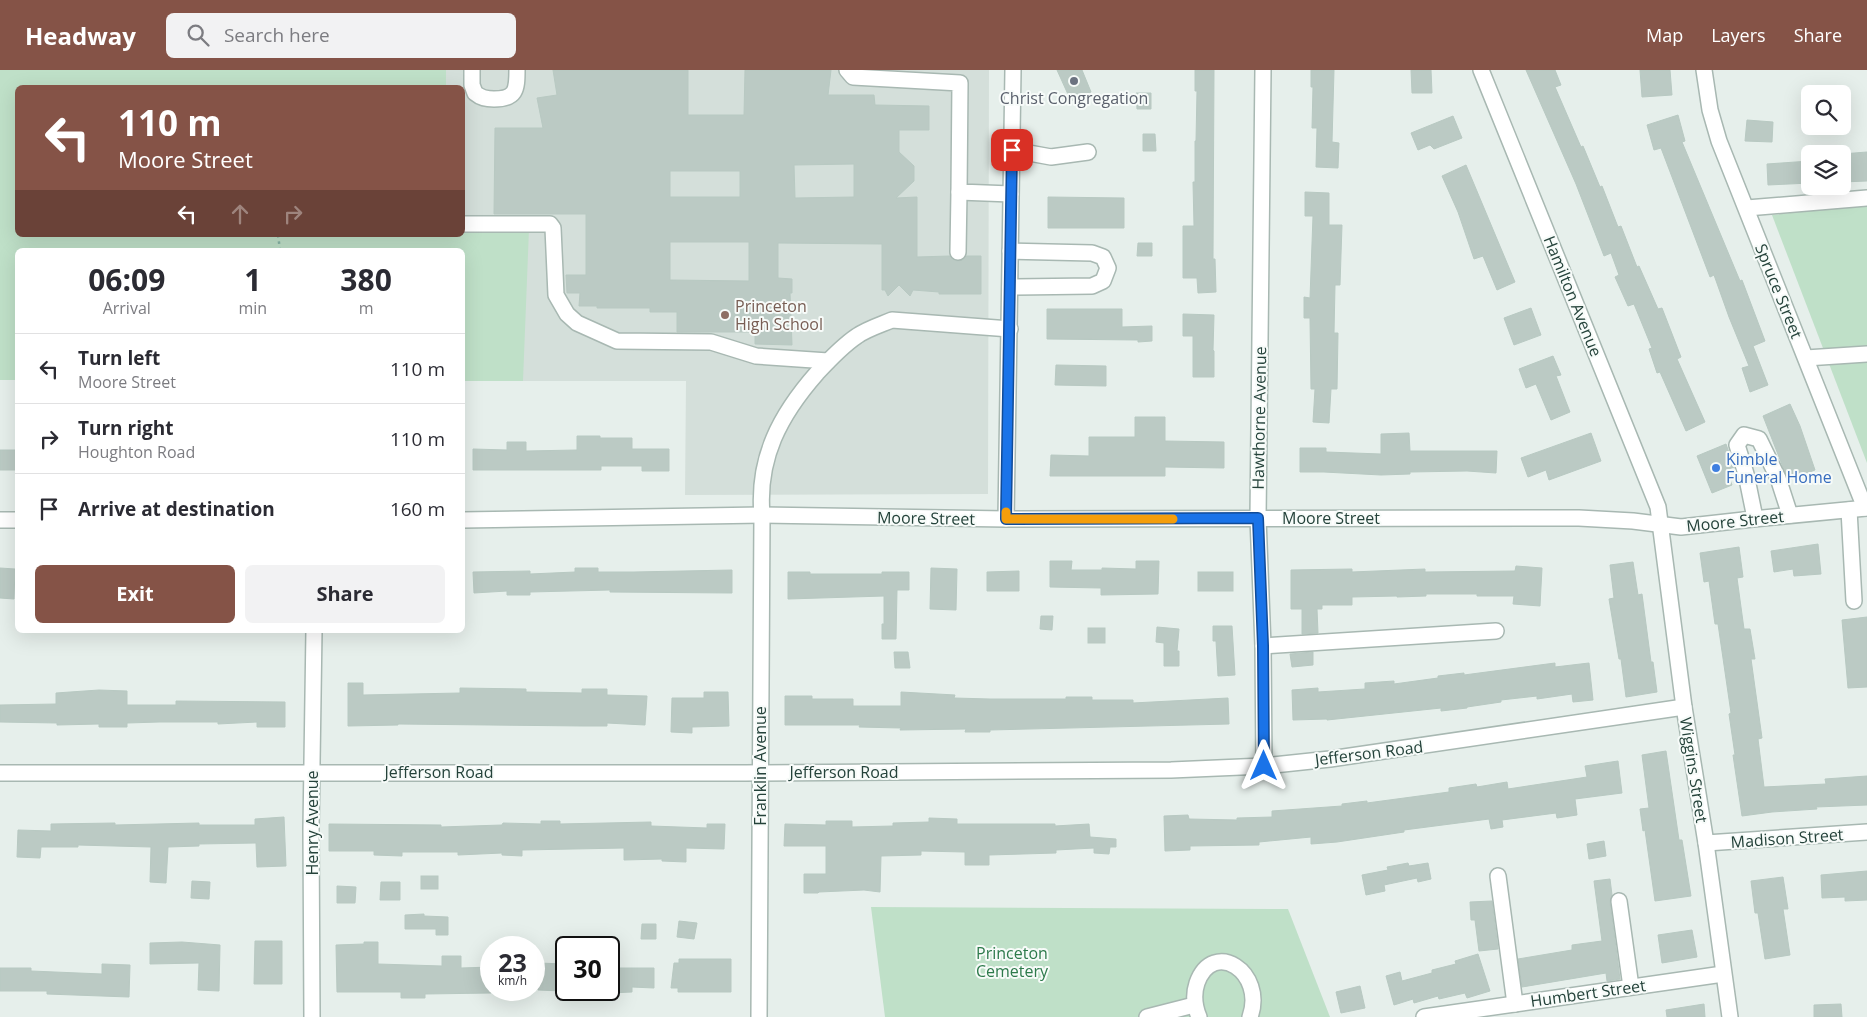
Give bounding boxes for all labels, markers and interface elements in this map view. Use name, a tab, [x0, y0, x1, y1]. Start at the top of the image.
search box	[166, 13, 516, 58]
text: Headway	[25, 19, 136, 52]
icon: search	[184, 21, 212, 49]
text: Search here	[224, 22, 330, 48]
text: Map	[1646, 23, 1683, 47]
text: Layers	[1711, 23, 1766, 47]
text: Share	[1794, 23, 1842, 47]
marker: Christ Congregation	[1068, 75, 1080, 87]
map controls	[1801, 85, 1851, 195]
button: search	[1801, 85, 1851, 135]
place label: Christ Congregation	[1000, 87, 1148, 109]
text: 110 m	[118, 99, 222, 146]
icon: left	[35, 105, 100, 170]
pin	[991, 129, 1033, 171]
icon: arrive	[998, 136, 1026, 164]
text: Moore Street	[118, 144, 253, 174]
button: layers	[1801, 145, 1851, 195]
icon: left	[173, 200, 201, 228]
icon: ahead	[226, 200, 254, 228]
icon: right	[279, 200, 307, 228]
street label: Hamilton Avenue	[1539, 232, 1607, 360]
street label: Spruce Street	[1750, 240, 1808, 342]
text: 06:09	[88, 259, 165, 300]
text: 1	[244, 259, 261, 300]
text: 380	[340, 259, 392, 300]
place label: Princeton High School	[735, 295, 823, 335]
text: Arrival	[103, 297, 151, 319]
text: min	[239, 297, 267, 319]
text: m	[359, 297, 374, 319]
marker: Princeton High School	[719, 309, 731, 321]
text: Turn left	[78, 345, 160, 371]
street label: Hawthorne Avenue	[1247, 346, 1271, 490]
icon: left	[35, 355, 63, 383]
text: 110 m	[390, 356, 445, 382]
text: Moore Street	[78, 371, 176, 393]
text: Turn right	[78, 415, 173, 441]
icon: right	[35, 425, 63, 453]
text: 110 m	[390, 426, 445, 452]
text: Houghton Road	[78, 441, 195, 463]
place label: Kimble Funeral Home	[1726, 448, 1832, 488]
marker: Kimble Funeral Home	[1710, 462, 1722, 474]
icon: arrive	[35, 495, 63, 523]
text: Arrive at destination	[78, 496, 275, 522]
text: 160 m	[390, 496, 445, 522]
street label: Moore Street	[1685, 505, 1785, 537]
street label: Moore Street	[877, 506, 975, 530]
street label: Moore Street	[1282, 507, 1380, 529]
button: Exit	[35, 565, 235, 623]
button: Share	[245, 565, 445, 623]
street label: Franklin Avenue	[749, 706, 771, 826]
street label: Wiggins Street	[1675, 716, 1713, 825]
street label: Jefferson Road	[1312, 735, 1424, 771]
position arrow	[1237, 739, 1289, 791]
street label: Jefferson Road	[383, 761, 493, 783]
street label: Jefferson Road	[788, 761, 898, 783]
street label: Henry Avenue	[301, 770, 323, 876]
street label: Madison Street	[1730, 823, 1844, 853]
speed limit sign: 30	[555, 936, 620, 1001]
park label: Princeton Cemetery	[976, 942, 1049, 982]
text: 23	[498, 945, 527, 979]
text: km/h	[498, 972, 527, 989]
street label: Humbert Street	[1529, 974, 1647, 1012]

